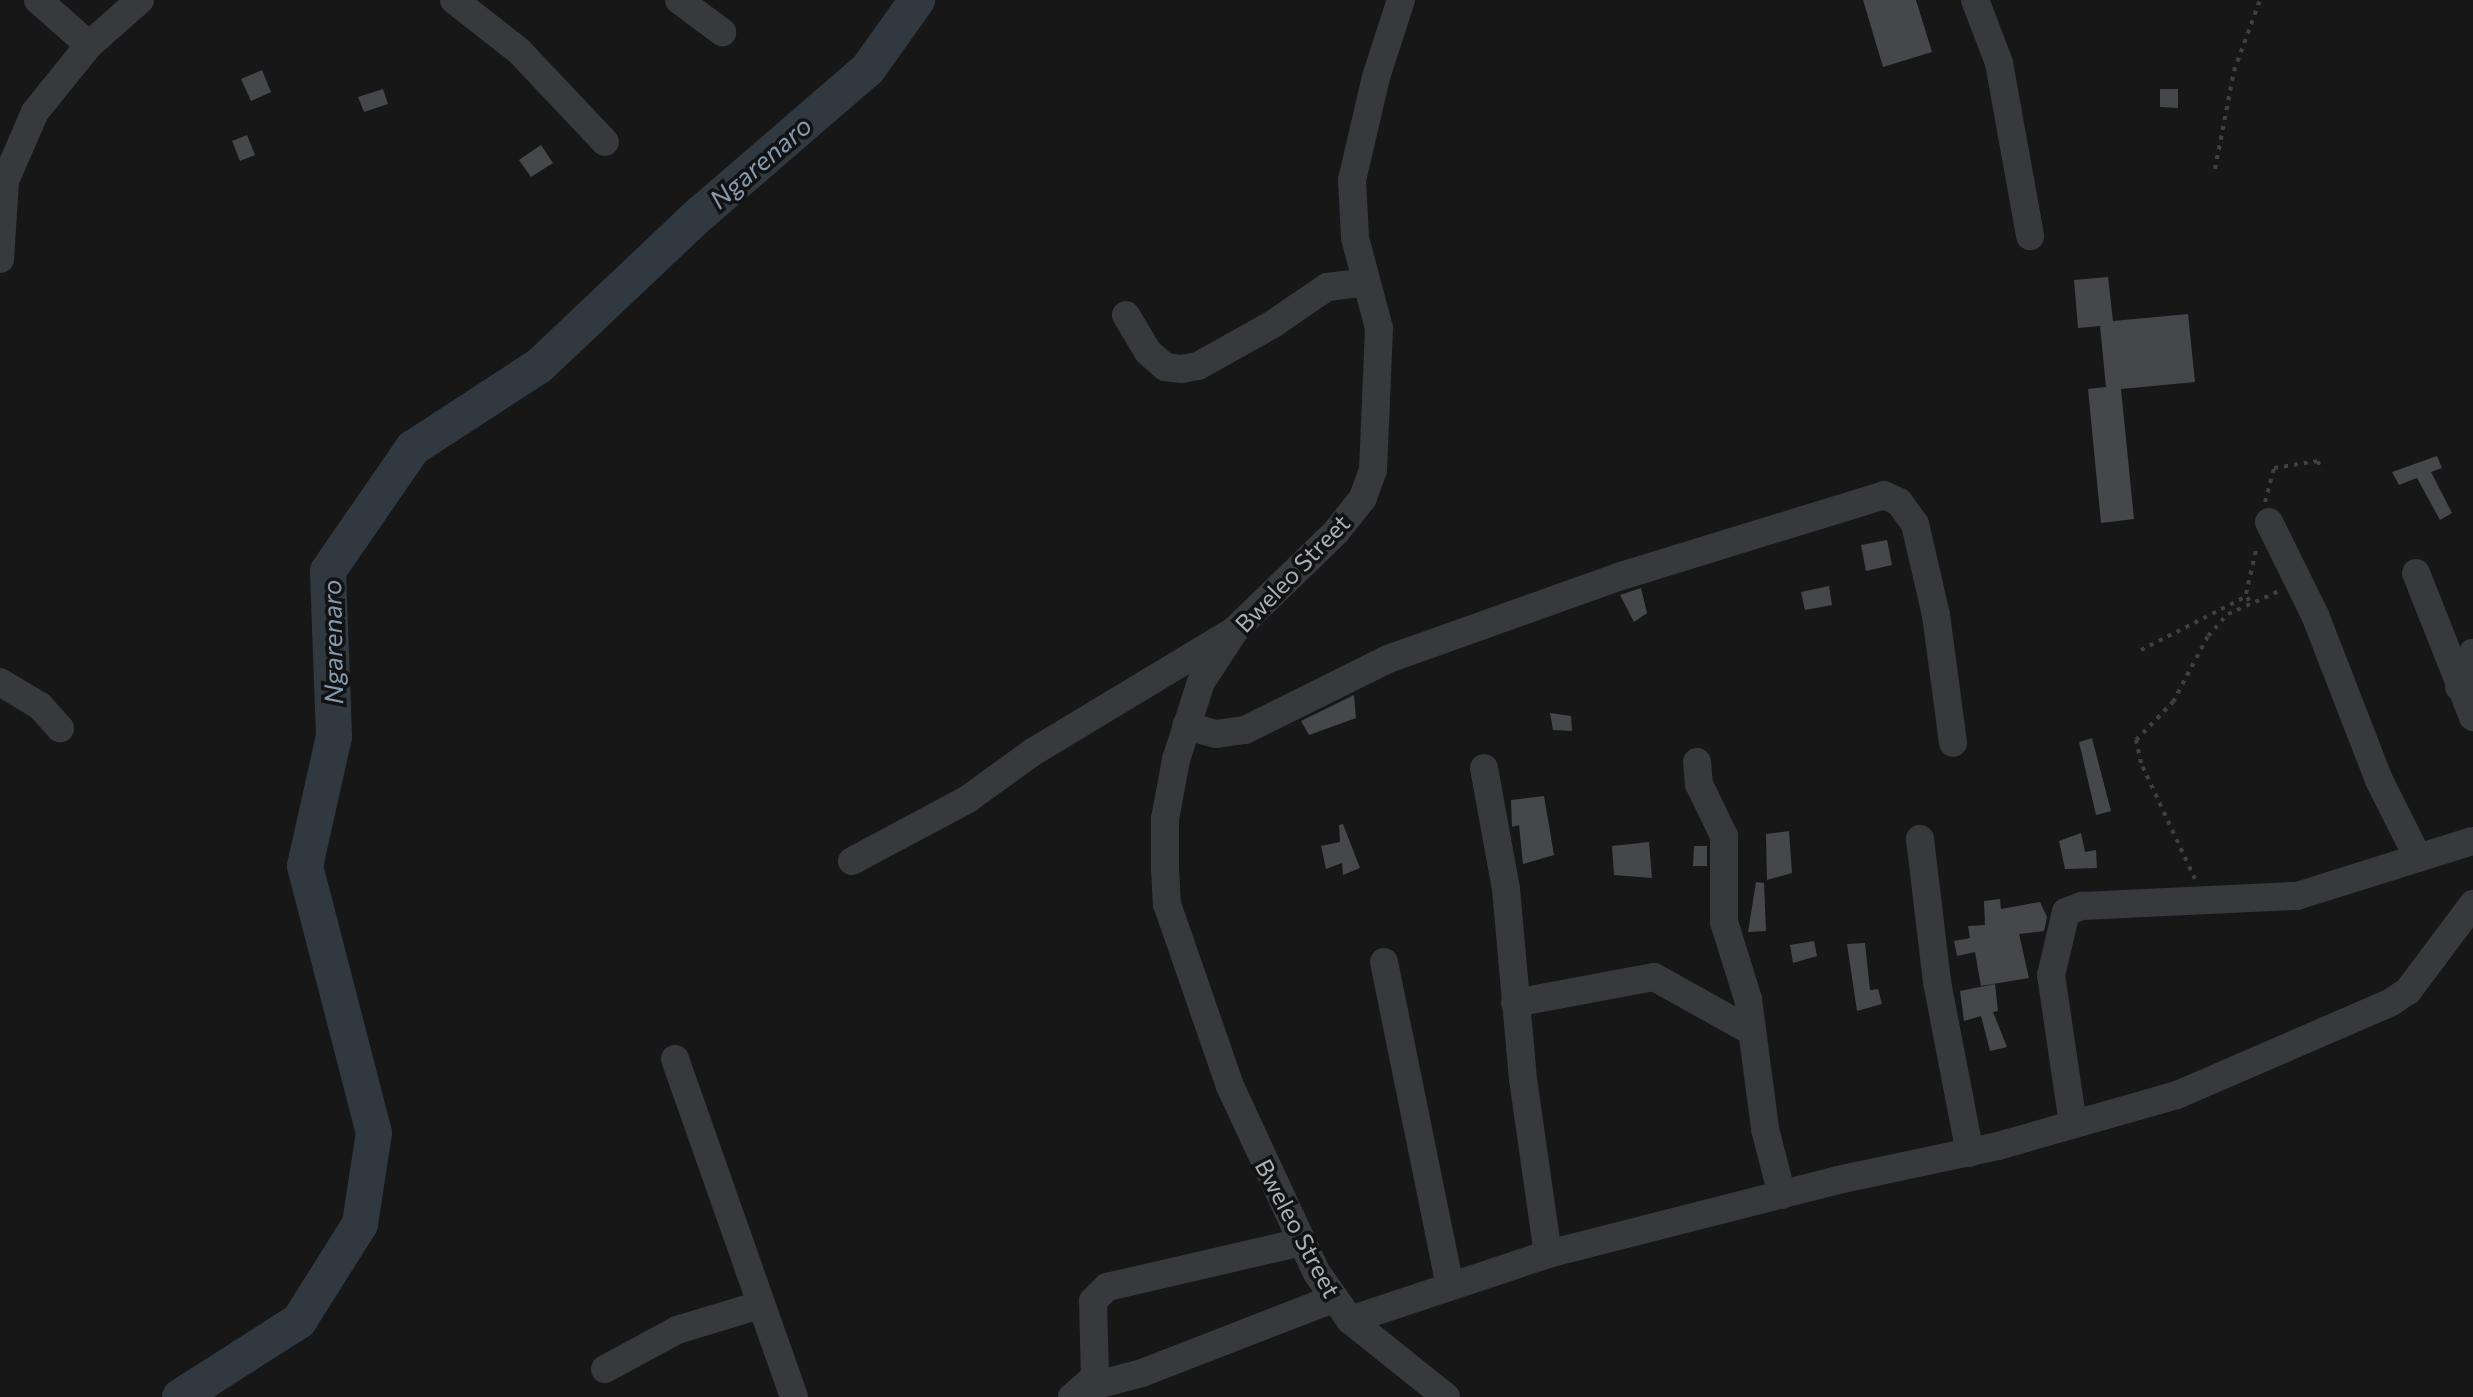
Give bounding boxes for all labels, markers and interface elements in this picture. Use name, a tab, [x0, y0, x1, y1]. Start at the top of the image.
water label: Ngarenaro	[703, 109, 817, 215]
street label: Bweleo Street	[1229, 508, 1355, 638]
water label: Ngarenaro	[315, 579, 349, 705]
street label: Bweleo Street	[1250, 1154, 1346, 1302]

